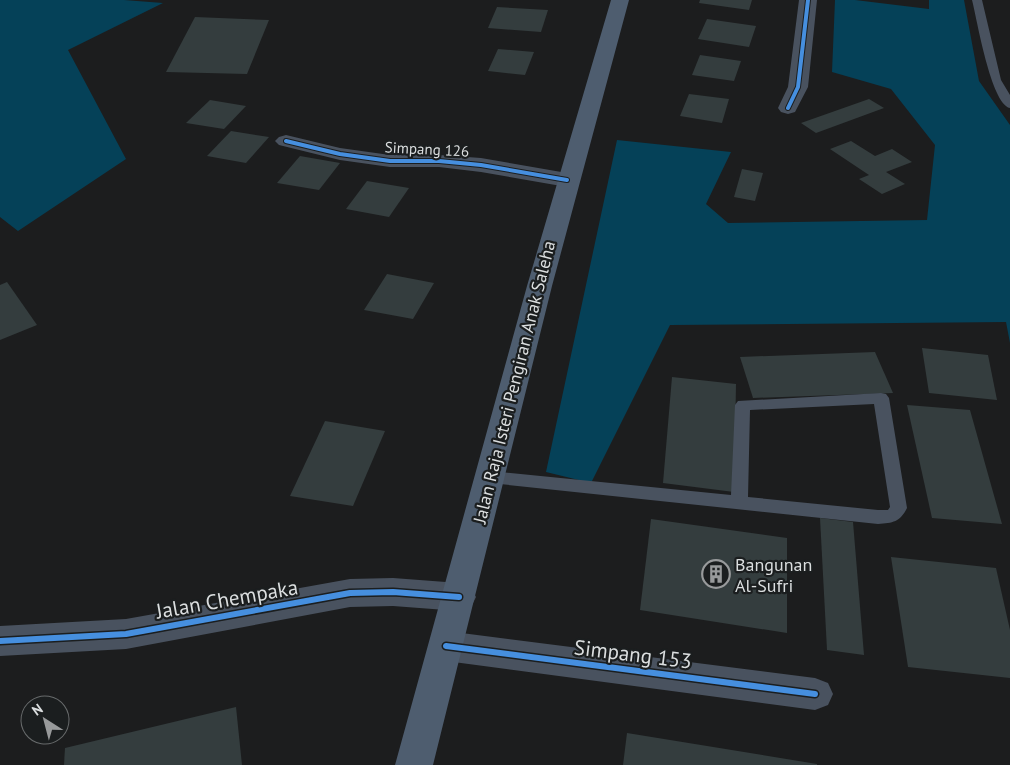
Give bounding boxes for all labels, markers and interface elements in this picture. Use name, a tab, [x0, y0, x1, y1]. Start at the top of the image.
street label: Simpang 126	[384, 137, 470, 161]
street label: Jalan Raja Isteri Pengiran Anak Saleha	[467, 238, 560, 527]
place label: Bangunan Al-Sufri	[735, 553, 812, 597]
building icon: Bangunan Al-Sufri	[701, 559, 731, 589]
street label: Jalan Chempaka	[153, 573, 300, 625]
street label: Simpang 153	[573, 633, 693, 675]
north arrow	[20, 695, 70, 745]
text: N	[28, 699, 46, 719]

